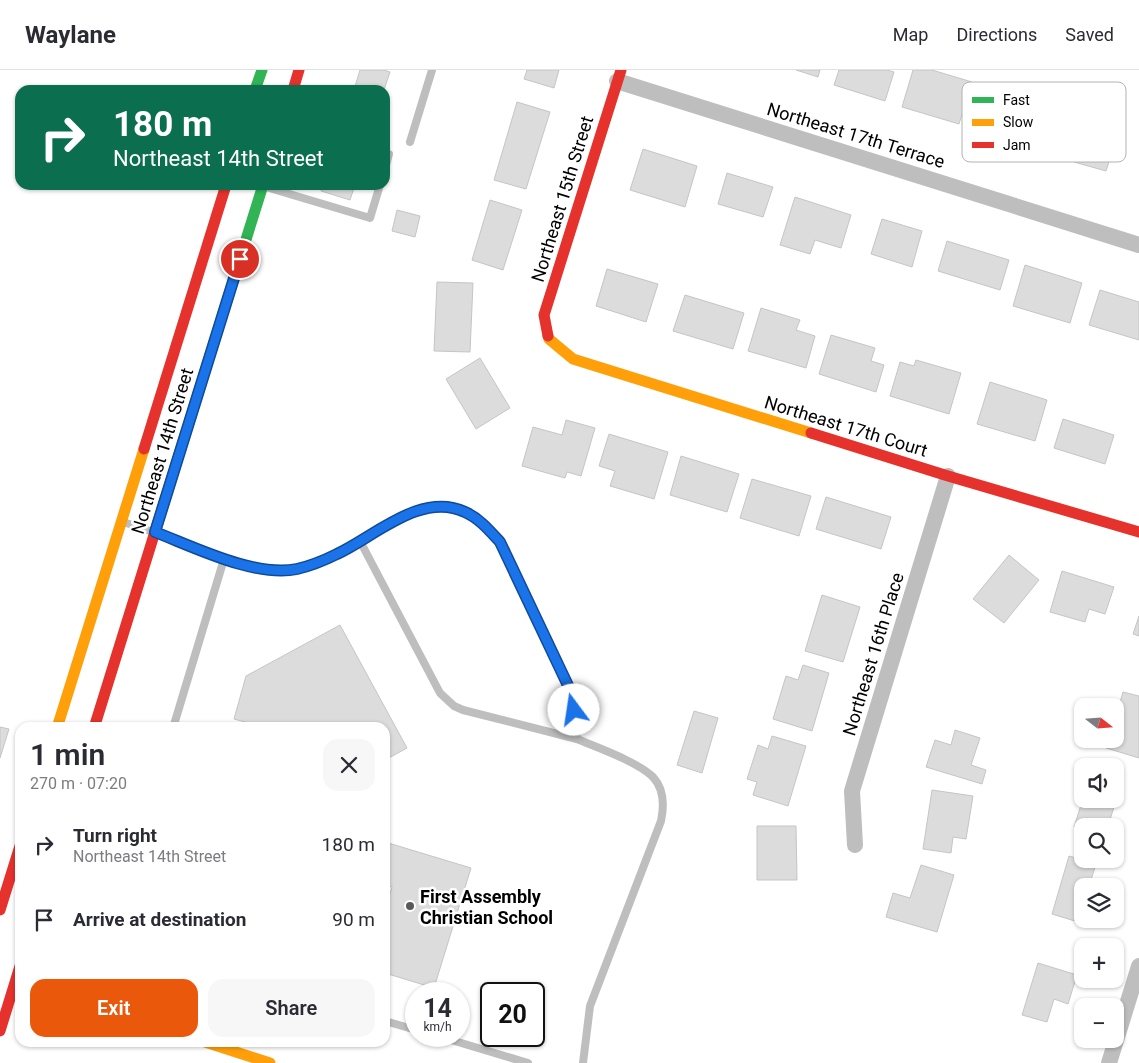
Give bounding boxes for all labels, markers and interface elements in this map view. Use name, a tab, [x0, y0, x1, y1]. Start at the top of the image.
text: Waylane	[25, 21, 116, 49]
text: Map	[893, 24, 928, 45]
text: Directions	[956, 24, 1037, 45]
text: Saved	[1065, 24, 1114, 45]
legend	[962, 82, 1126, 162]
text: Fast	[1003, 92, 1030, 108]
street label: Northeast 17th Terrace	[765, 98, 947, 172]
text: 180 m	[113, 104, 212, 145]
icon: right	[30, 105, 95, 170]
street label: Northeast 15th Street	[527, 113, 597, 285]
text: Slow	[1003, 114, 1034, 130]
text: Jam	[1003, 137, 1031, 153]
text: Northeast 14th Street	[113, 146, 324, 171]
pin	[219, 238, 261, 280]
icon: arrive	[226, 245, 254, 273]
street label: Northeast 14th Street	[127, 365, 197, 537]
street label: Northeast 17th Court	[762, 391, 930, 461]
street label: Northeast 16th Place	[838, 570, 908, 738]
position arrow	[547, 683, 599, 735]
north arrow	[1074, 698, 1124, 748]
map controls	[1074, 698, 1124, 1048]
text: 1 min	[30, 737, 105, 772]
button: close	[323, 739, 375, 791]
button: sound	[1074, 758, 1124, 808]
text: 270 m · 07:20	[30, 774, 127, 793]
button: search	[1074, 818, 1124, 868]
text: Turn right	[73, 824, 157, 847]
icon: right	[30, 831, 58, 859]
text: 180 m	[322, 833, 375, 856]
text: Northeast 14th Street	[73, 847, 226, 866]
button: layers	[1074, 878, 1124, 928]
place label: First Assembly Christian School	[420, 886, 553, 928]
marker: First Assembly Christian School	[404, 900, 416, 912]
icon: arrive	[30, 906, 58, 934]
text: Arrive at destination	[73, 908, 246, 931]
text: 90 m	[332, 908, 375, 931]
button: +	[1074, 938, 1124, 988]
button: Exit	[30, 979, 198, 1037]
button: Share	[208, 979, 375, 1037]
speed limit sign: 20	[480, 982, 545, 1047]
text: 14	[423, 994, 452, 1023]
button: −	[1074, 998, 1124, 1048]
text: km/h	[423, 1020, 452, 1034]

